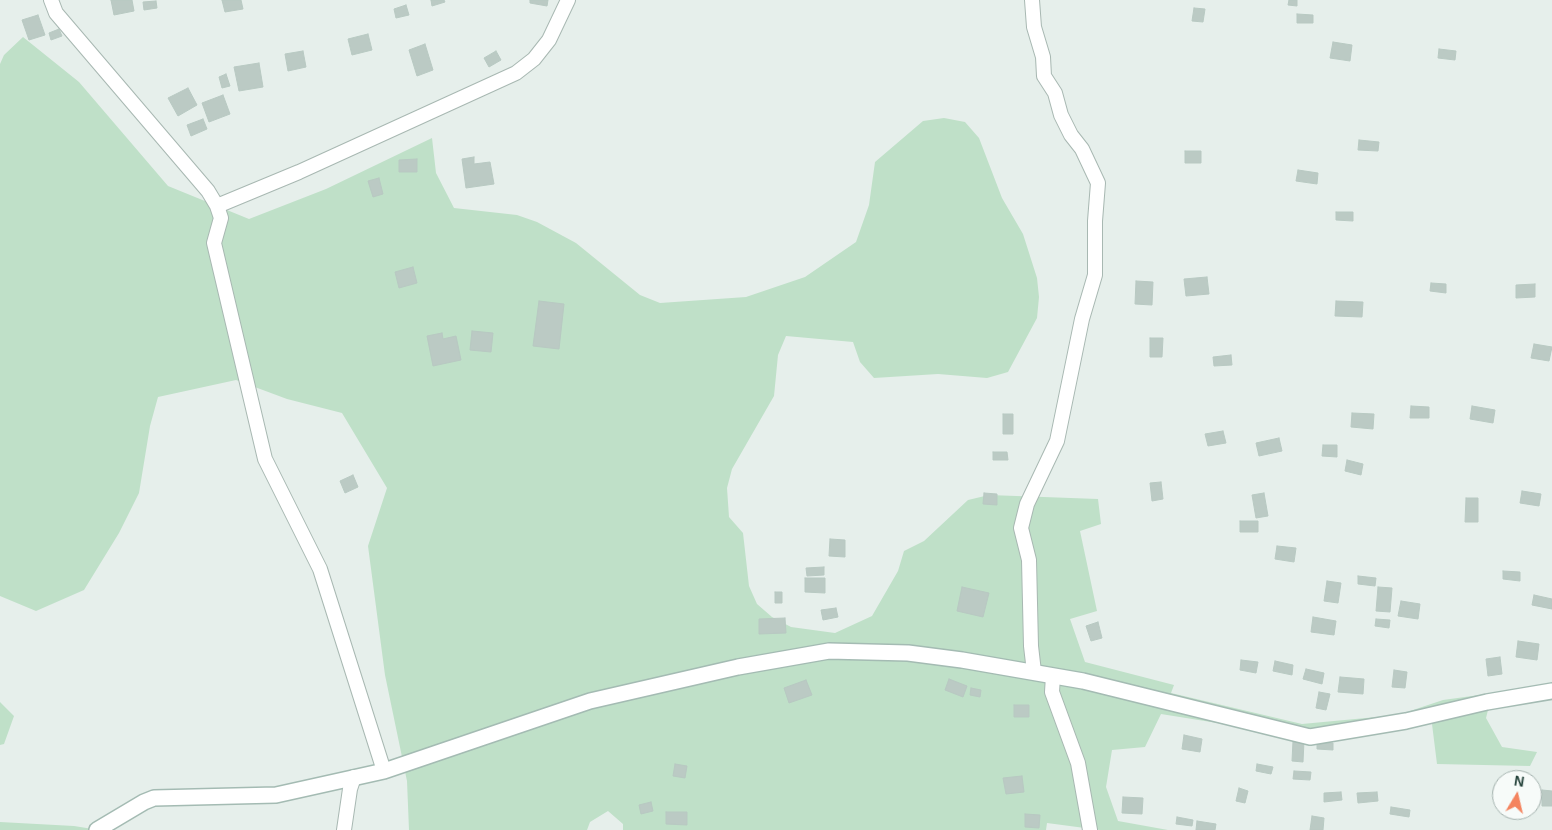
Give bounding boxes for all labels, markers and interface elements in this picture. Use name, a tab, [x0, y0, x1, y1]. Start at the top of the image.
north arrow	[1492, 770, 1542, 820]
text: N	[1513, 772, 1525, 790]

